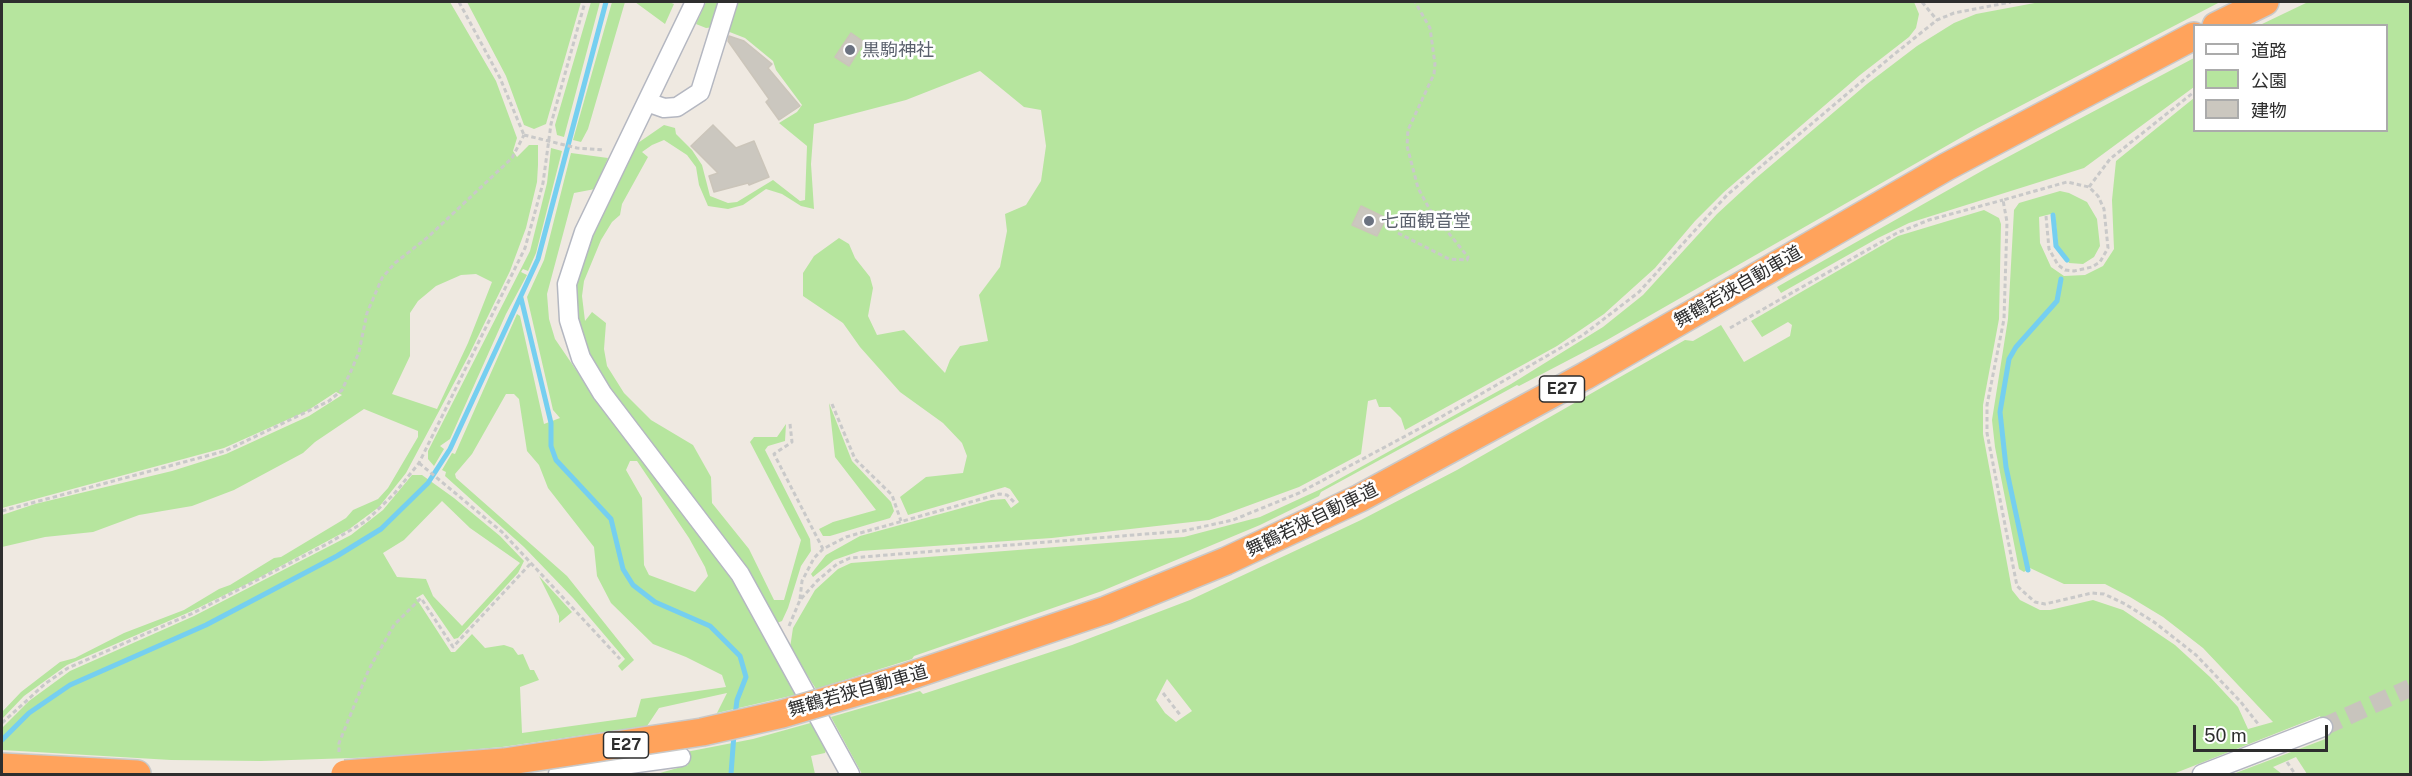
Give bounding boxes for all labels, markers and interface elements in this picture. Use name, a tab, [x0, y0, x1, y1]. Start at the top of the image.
legend	[2193, 24, 2388, 132]
place label: 黒駒神社	[862, 39, 934, 61]
text: 道路	[2251, 40, 2287, 61]
marker: 黒駒神社	[843, 43, 857, 57]
text: 公園	[2251, 70, 2287, 91]
text: 建物	[2251, 100, 2287, 121]
place label: 七面観音堂	[1381, 210, 1471, 232]
marker: 七面観音堂	[1362, 214, 1376, 228]
street label: 舞鶴若狭自動車道	[1670, 242, 1806, 332]
road number: E27	[1540, 376, 1584, 402]
street label: 舞鶴若狭自動車道	[1243, 479, 1381, 561]
street label: 舞鶴若狭自動車道	[786, 661, 930, 721]
scale bar	[2196, 713, 2331, 751]
text: 50 m	[2204, 725, 2247, 746]
road number: E27	[604, 732, 648, 758]

